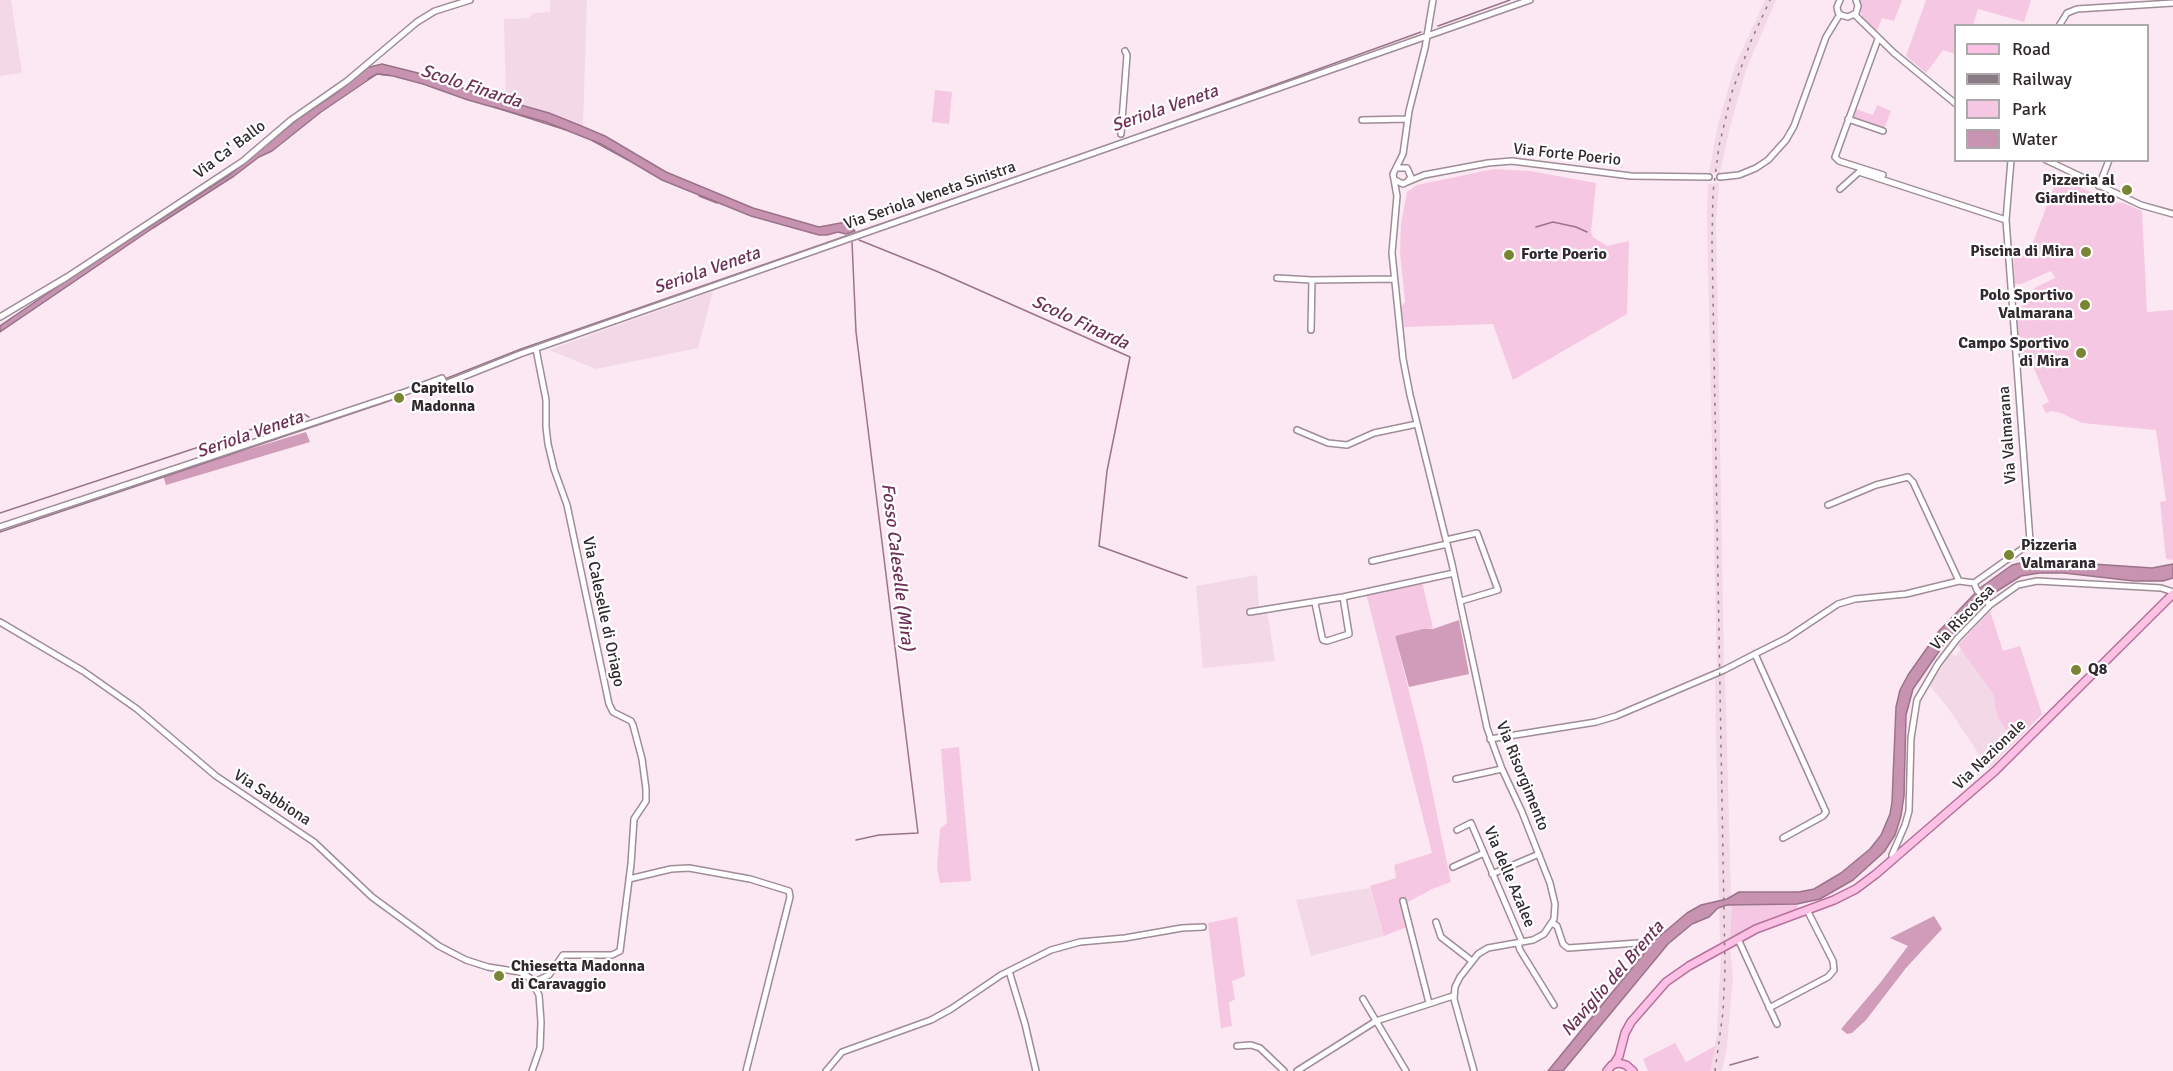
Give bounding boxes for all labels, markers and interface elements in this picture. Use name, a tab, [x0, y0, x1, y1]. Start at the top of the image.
legend	[1954, 24, 2149, 162]
text: Road	[2012, 38, 2051, 60]
water label: Scolo Finarda	[418, 61, 524, 113]
text: Railway	[2012, 68, 2072, 90]
water label: Seriola Veneta	[1109, 81, 1221, 137]
text: Park	[2012, 98, 2047, 120]
street label: Via Ca' Ballo	[190, 117, 270, 183]
text: Water	[2012, 128, 2057, 150]
street label: Via Forte Poerio	[1512, 140, 1622, 170]
street label: Via Seriola Veneta Sinistra	[842, 158, 1018, 234]
place label: Pizzeria al Giardinetto	[2035, 171, 2115, 209]
marker: Pizzeria al Giardinetto	[2120, 183, 2134, 197]
place label: Piscina di Mira	[1970, 242, 2074, 262]
water label: Seriola Veneta	[651, 243, 763, 299]
place label: Forte Poerio	[1521, 245, 1607, 265]
marker: Piscina di Mira	[2079, 245, 2093, 259]
marker: Forte Poerio	[1502, 248, 1516, 262]
place label: Polo Sportivo Valmarana	[1979, 286, 2073, 324]
water label: Scolo Finarda	[1028, 291, 1132, 355]
marker: Polo Sportivo Valmarana	[2078, 298, 2092, 312]
place label: Campo Sportivo di Mira	[1958, 334, 2069, 372]
marker: Campo Sportivo di Mira	[2074, 346, 2088, 360]
place label: Capitello Madonna	[411, 379, 475, 417]
street label: Via Valmarana	[1995, 385, 2021, 485]
marker: Capitello Madonna	[392, 391, 406, 405]
water label: Seriola Veneta	[194, 407, 306, 463]
water label: Fosso Caleselle (Mira)	[876, 482, 918, 652]
street label: Via Caleselle di Oriago	[578, 535, 628, 689]
place label: Pizzeria Valmarana	[2021, 536, 2096, 574]
marker: Pizzeria Valmarana	[2002, 548, 2016, 562]
street label: Via Riscossa	[1927, 581, 1999, 655]
place label: Q8	[2088, 660, 2107, 680]
marker: Q8	[2069, 663, 2083, 677]
street label: Via Nazionale	[1950, 716, 2030, 794]
street label: Via Risorgimento	[1491, 719, 1553, 833]
street label: Via Sabbiona	[230, 766, 314, 830]
street label: Via delle Azalee	[1479, 824, 1539, 930]
water label: Naviglio del Brenta	[1557, 917, 1669, 1041]
place label: Chiesetta Madonna di Caravaggio	[511, 957, 645, 995]
marker: Chiesetta Madonna di Caravaggio	[492, 969, 506, 983]

